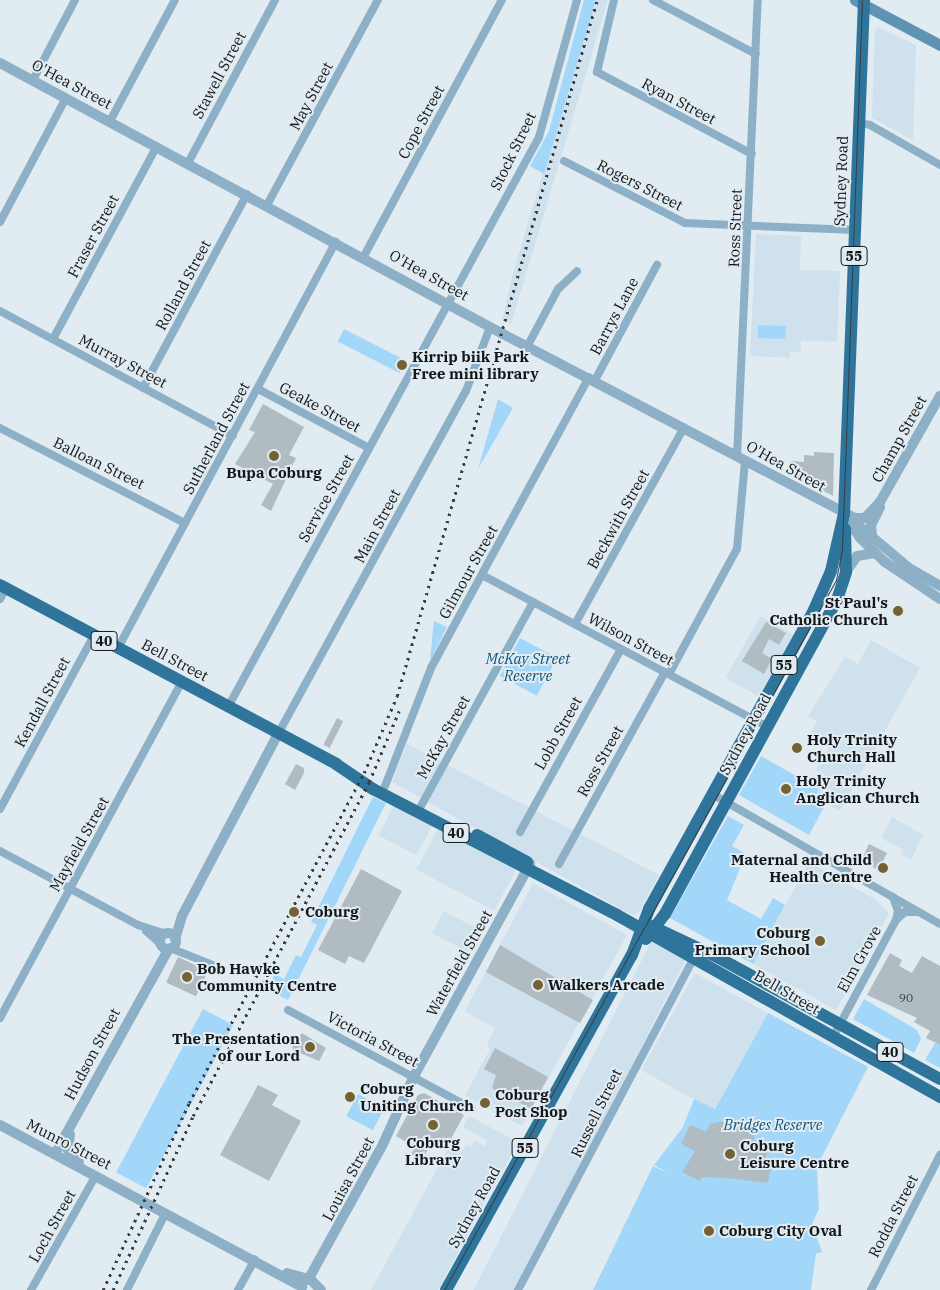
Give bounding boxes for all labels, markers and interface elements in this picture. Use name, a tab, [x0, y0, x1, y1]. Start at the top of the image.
street label: Stawell Street	[188, 28, 250, 122]
street label: O'Hea Street	[29, 55, 115, 113]
street label: May Street	[286, 59, 336, 133]
street label: Ryan Street	[639, 74, 719, 128]
street label: Cope Street	[394, 82, 448, 162]
street label: Stock Street	[486, 109, 540, 193]
street label: Sydney Road	[830, 135, 852, 227]
street label: Rogers Street	[594, 156, 686, 214]
street label: Ross Street	[725, 188, 745, 268]
street label: Fraser Street	[64, 191, 122, 281]
street label: Rolland Street	[152, 237, 214, 333]
road number: 55	[840, 245, 868, 268]
street label: O'Hea Street	[386, 246, 472, 304]
street label: Barrys Lane	[586, 274, 642, 358]
street label: Murray Street	[76, 330, 170, 392]
place label: Kirrip biik Park Free mini library	[412, 347, 539, 382]
marker: Kirrip biik Park Free mini library	[396, 359, 408, 371]
street label: Geake Street	[276, 378, 364, 436]
street label: Sutherland Street	[179, 379, 253, 497]
street label: Champ Street	[868, 392, 930, 486]
street label: Balloan Street	[50, 433, 148, 493]
street label: O'Hea Street	[743, 437, 829, 495]
marker: Bupa Coburg	[268, 450, 280, 462]
street label: Service Street	[294, 451, 358, 545]
place label: Bupa Coburg	[226, 464, 322, 482]
street label: Beckwith Street	[583, 466, 653, 572]
street label: Main Street	[350, 486, 404, 566]
street label: Gilmour Street	[435, 522, 501, 622]
place label: St Paul's Catholic Church	[769, 593, 888, 628]
marker: St Paul's Catholic Church	[892, 605, 904, 617]
street label: Wilson Street	[585, 609, 677, 669]
road number: 40	[90, 630, 118, 652]
street label: Bell Street	[139, 635, 211, 685]
park label: McKay Street Reserve	[486, 649, 570, 684]
street label: Kendall Street	[11, 654, 73, 750]
road number: 55	[770, 654, 798, 676]
street label: Sydney Road	[715, 690, 775, 778]
street label: McKay Street	[413, 692, 473, 782]
street label: Lobb Street	[531, 693, 585, 773]
street label: Ross Street	[573, 722, 627, 800]
place label: Holy Trinity Church Hall	[807, 730, 897, 765]
marker: Holy Trinity Church Hall	[791, 742, 803, 754]
place label: Holy Trinity Anglican Church	[796, 771, 920, 806]
marker: Holy Trinity Anglican Church	[780, 783, 792, 795]
street label: Mayfield Street	[45, 793, 113, 895]
road number: 40	[442, 821, 470, 844]
place label: Maternal and Child Health Centre	[731, 850, 872, 885]
marker: Maternal and Child Health Centre	[876, 861, 890, 875]
place label: Coburg	[305, 903, 359, 921]
marker: Coburg	[287, 905, 301, 919]
street label: Waterfield Street	[422, 907, 496, 1019]
street label: Elm Grove	[833, 922, 885, 996]
place label: Coburg Primary School	[695, 923, 810, 958]
marker: Coburg Primary School	[814, 935, 826, 947]
place label: Bob Hawke Community Centre	[197, 959, 337, 994]
street label: Bell Street	[751, 966, 823, 1018]
marker: Bob Hawke Community Centre	[181, 971, 193, 983]
place label: Walkers Arcade	[548, 976, 665, 994]
marker: Walkers Arcade	[532, 979, 544, 991]
house number: 90	[899, 991, 913, 1005]
street label: Hudson Street	[60, 1005, 124, 1103]
street label: Victoria Street	[324, 1007, 422, 1071]
place label: The Presentation of our Lord	[172, 1029, 300, 1064]
road number: 40	[876, 1040, 904, 1064]
marker: The Presentation of our Lord	[304, 1041, 316, 1053]
street label: Russell Street	[567, 1066, 625, 1160]
place label: Coburg Uniting Church	[360, 1079, 474, 1114]
place label: Coburg Post Shop	[495, 1085, 568, 1120]
marker: Coburg Uniting Church	[344, 1091, 356, 1103]
marker: Coburg Post Shop	[479, 1097, 491, 1109]
street label: Munro Street	[24, 1115, 114, 1173]
park label: Bridges Reserve	[723, 1116, 823, 1134]
marker: Coburg Library	[427, 1119, 439, 1131]
place label: Coburg Library	[405, 1133, 461, 1168]
street label: Louisa Street	[318, 1134, 378, 1224]
road number: 55	[511, 1136, 539, 1160]
place label: Coburg Leisure Centre	[740, 1136, 849, 1171]
marker: Coburg Leisure Centre	[724, 1148, 736, 1160]
street label: Sydney Road	[444, 1163, 504, 1251]
street label: Rodda Street	[864, 1172, 922, 1260]
street label: Loch Street	[25, 1187, 79, 1265]
place label: Coburg City Oval	[719, 1222, 842, 1240]
marker: Coburg City Oval	[703, 1225, 715, 1237]

